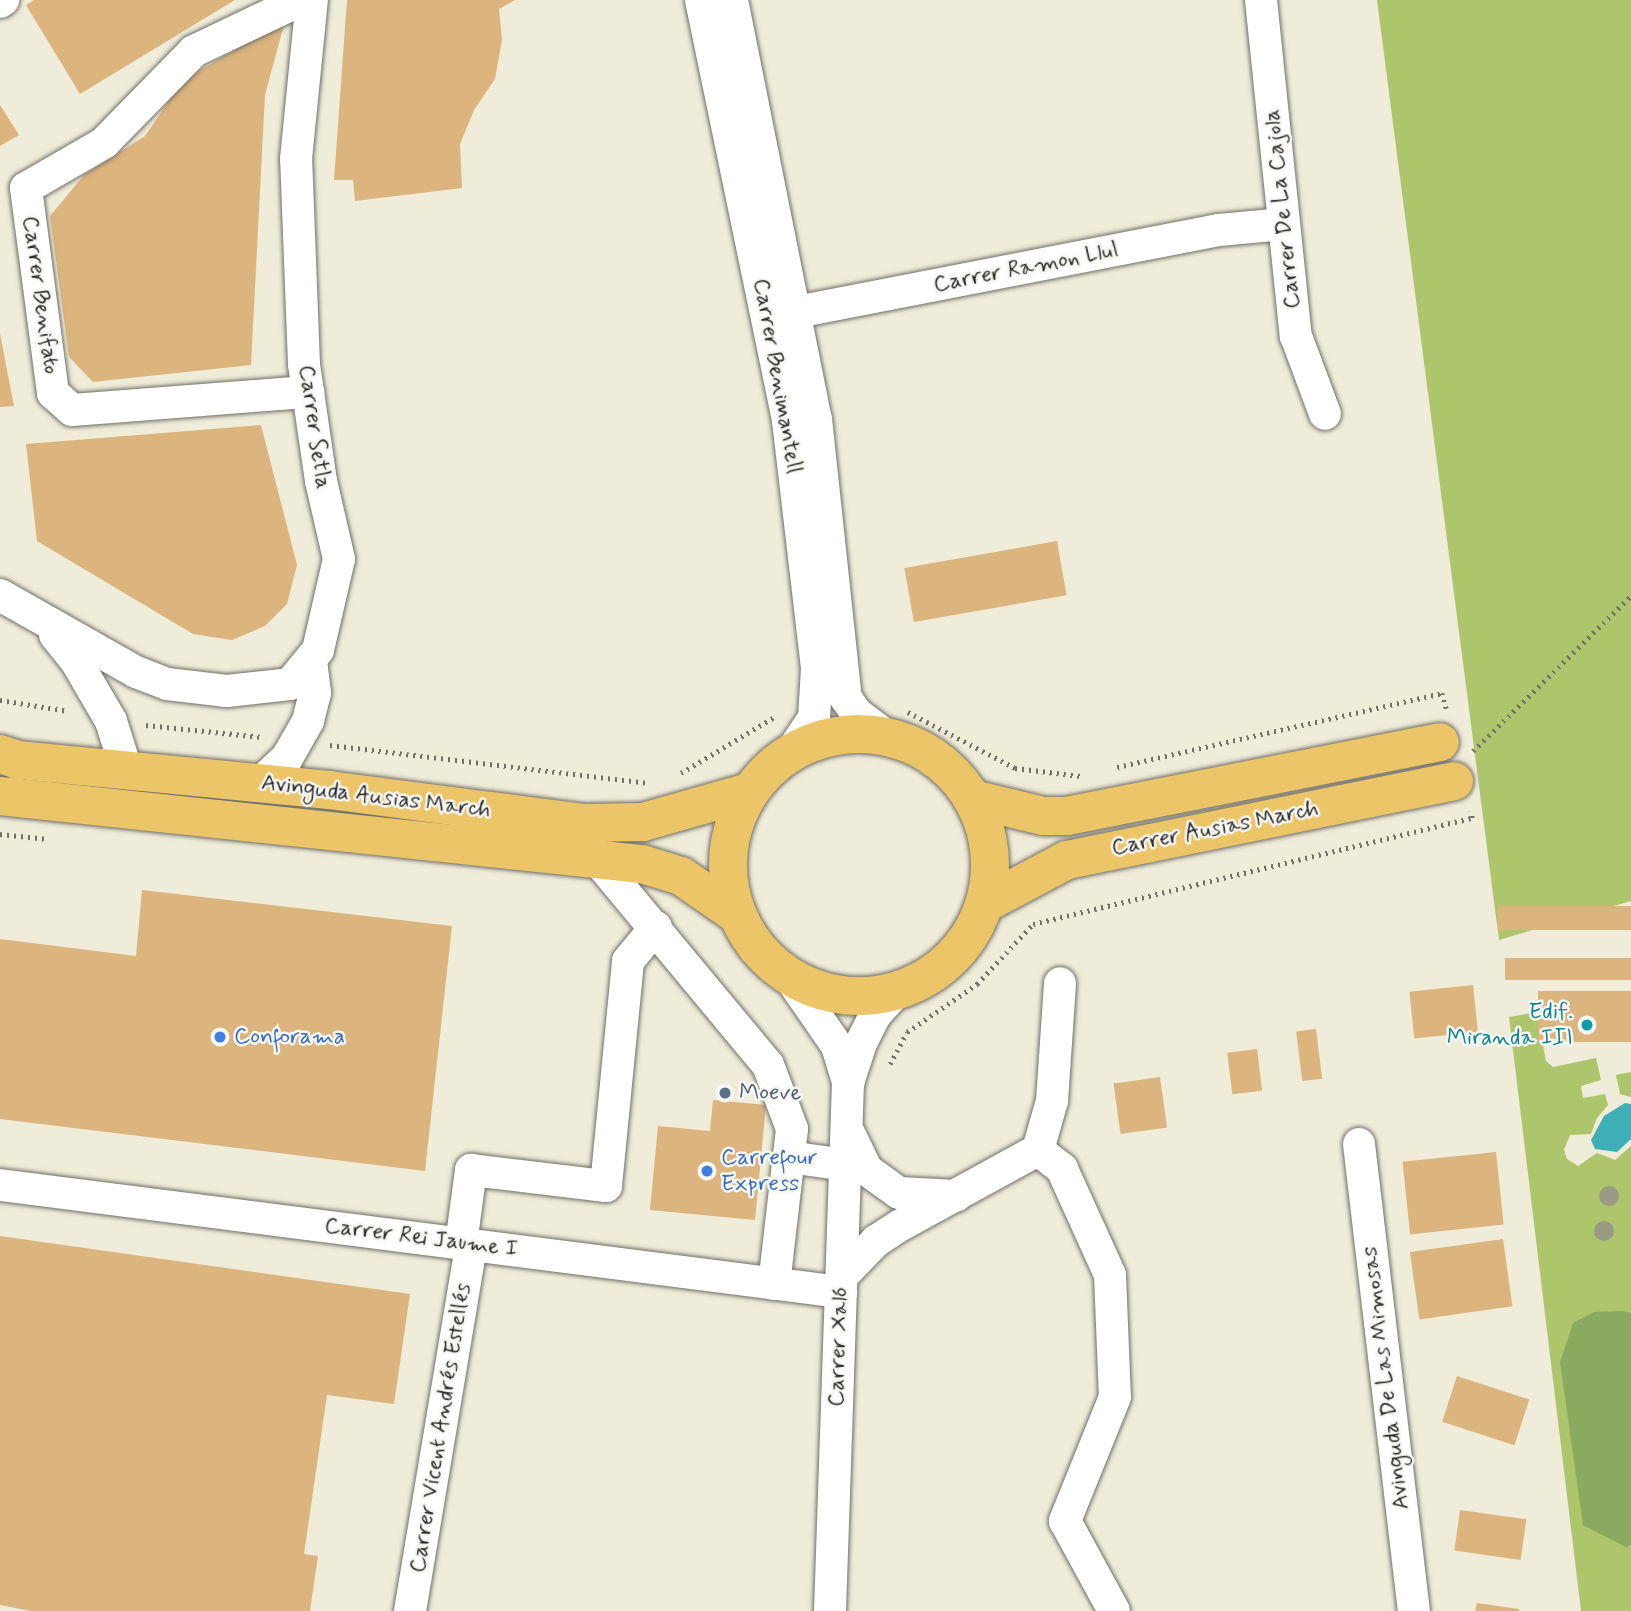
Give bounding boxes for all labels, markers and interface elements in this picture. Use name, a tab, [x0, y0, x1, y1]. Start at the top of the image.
street label: Carrer De La Cajola	[1259, 106, 1307, 312]
street label: Carrer Benifato	[15, 212, 65, 378]
street label: Carrer Ramon Llul	[930, 236, 1122, 300]
street label: Carrer Benimantell	[746, 275, 808, 477]
street label: Carrer Setla	[292, 364, 336, 490]
street label: Avinguda Ausias March	[261, 769, 491, 825]
street label: Carrer Ausias March	[1110, 796, 1320, 862]
place label: Edif. Miranda III	[1447, 998, 1573, 1052]
marker: Edif. Miranda III	[1579, 1017, 1595, 1033]
place label: Conforama	[234, 1023, 345, 1051]
marker: Conforama	[212, 1029, 228, 1045]
place label: Moeve	[739, 1079, 801, 1107]
marker: Moeve	[717, 1085, 733, 1101]
place label: Carrefour Express	[721, 1144, 817, 1198]
marker: Carrefour Express	[699, 1163, 715, 1179]
street label: Carrer Rei Jaume I	[323, 1212, 519, 1264]
street label: Avinguda De Las Mimosas	[1357, 1248, 1415, 1508]
street label: Carrer Vicent Andrés Estellés	[404, 1277, 478, 1579]
street label: Carrer Xaló	[823, 1288, 855, 1406]

